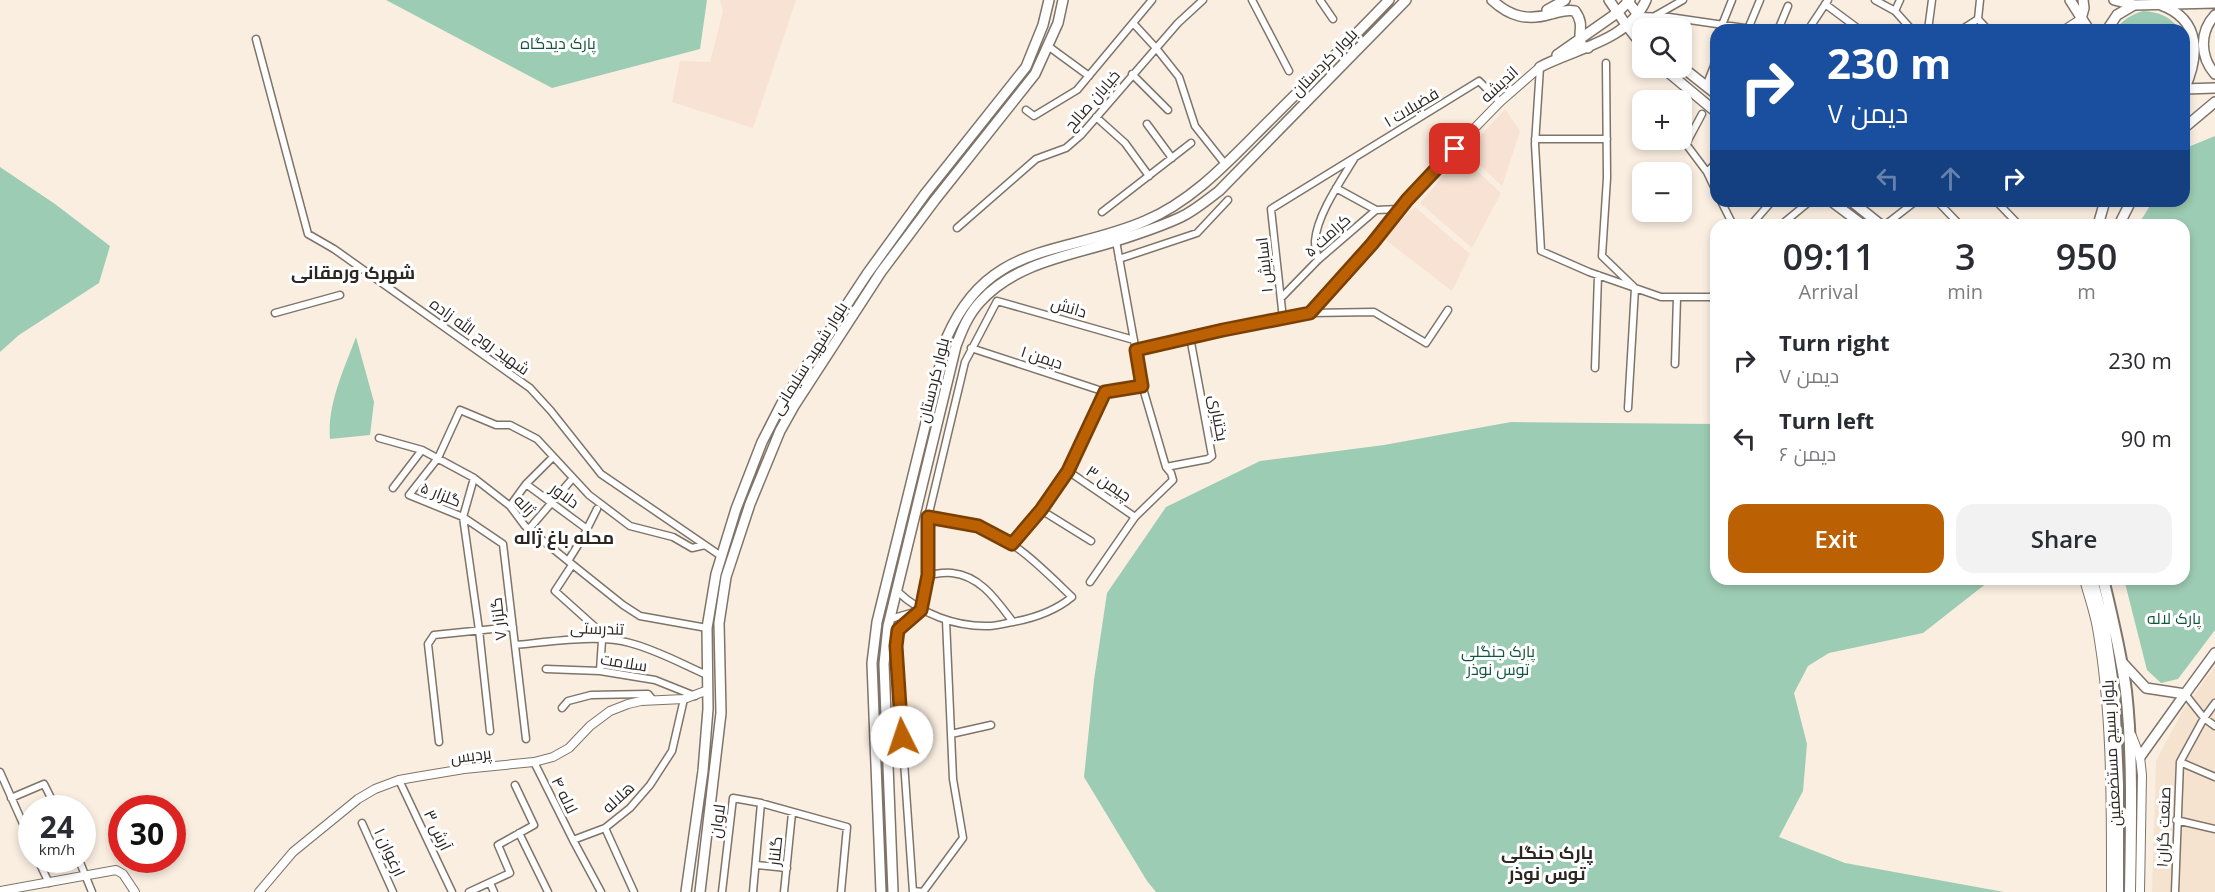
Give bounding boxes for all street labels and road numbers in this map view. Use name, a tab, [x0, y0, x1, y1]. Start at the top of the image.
street label: بلوار کردستان	[1286, 23, 1362, 101]
street label: اندیشه	[1475, 61, 1523, 107]
street label: خیابان صالح	[1059, 65, 1125, 136]
street label: فضیلات ۱	[1379, 82, 1443, 132]
street label: کرامت ۵	[1299, 208, 1355, 262]
street label: اسایش ۱	[1250, 236, 1278, 294]
street label: دانش	[1049, 291, 1089, 323]
street label: شهید روح الله زاده	[425, 292, 534, 381]
street label: بلوار شهید سلیمانی	[765, 297, 853, 419]
street label: بلوار کردستان	[912, 335, 954, 425]
street label: دیمن ۱	[1018, 340, 1066, 374]
street label: بختیاری	[1204, 393, 1234, 443]
street label: چیمن ۳	[1081, 460, 1136, 507]
street label: گلزار ۵	[417, 476, 465, 512]
street label: دلاور	[545, 476, 584, 513]
street label: ژاله	[509, 489, 541, 521]
street label: گلزار ۷	[484, 596, 512, 642]
street label: تندرستی	[570, 616, 625, 640]
street label: سلامت	[599, 647, 649, 677]
street label: بلوار بسیج مستضعفین	[2096, 679, 2127, 827]
street label: پردیس	[449, 741, 494, 769]
street label: لاله ۴	[547, 773, 583, 817]
street label: هلاله	[597, 776, 639, 818]
street label: صنعت گران۱	[2151, 786, 2175, 868]
street label: لاوان	[704, 803, 730, 839]
street label: آرش ۳	[419, 806, 457, 855]
street label: ارغوان ۱	[369, 824, 411, 880]
street label: گلنار	[762, 835, 787, 868]

